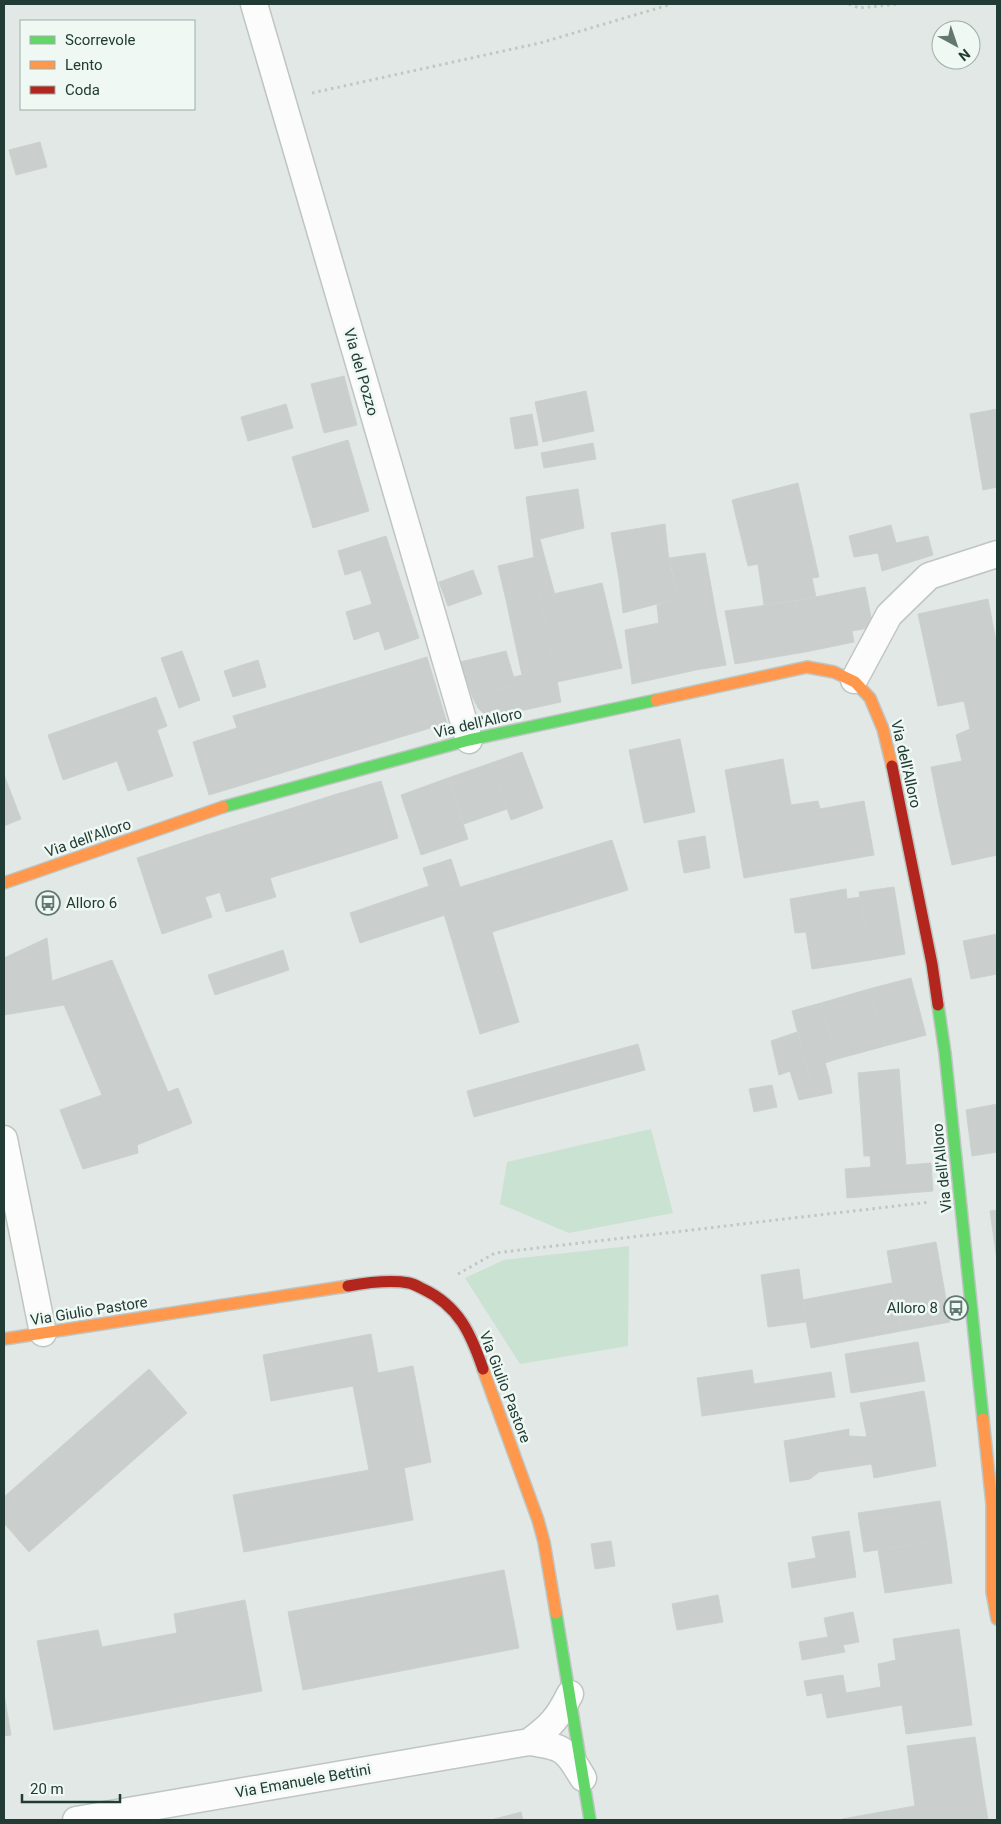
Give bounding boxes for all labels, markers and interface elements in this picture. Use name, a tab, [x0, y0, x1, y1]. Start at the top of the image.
legend	[20, 20, 195, 110]
north arrow	[931, 20, 981, 70]
text: Scorrevole	[65, 31, 136, 49]
text: N	[955, 46, 973, 64]
text: Lento	[65, 56, 103, 74]
text: Coda	[65, 81, 100, 99]
street label: Via del Pozzo	[340, 326, 382, 418]
street label: Via dell'Alloro	[432, 704, 524, 742]
street label: Via dell'Alloro	[887, 718, 925, 810]
street label: Via dell'Alloro	[43, 815, 133, 861]
bus stop icon: Alloro 6	[35, 890, 61, 916]
place label: Alloro 6	[66, 894, 117, 912]
street label: Via dell'Alloro	[928, 1122, 956, 1214]
street label: Via Giulio Pastore	[29, 1293, 149, 1329]
bus stop icon: Alloro 8	[943, 1295, 969, 1321]
place label: Alloro 8	[887, 1299, 938, 1317]
street label: Via Giulio Pastore	[475, 1329, 535, 1445]
street label: Via Emanuele Bettini	[234, 1760, 372, 1802]
scale bar	[22, 1772, 120, 1804]
text: 20 m	[30, 1780, 64, 1798]

